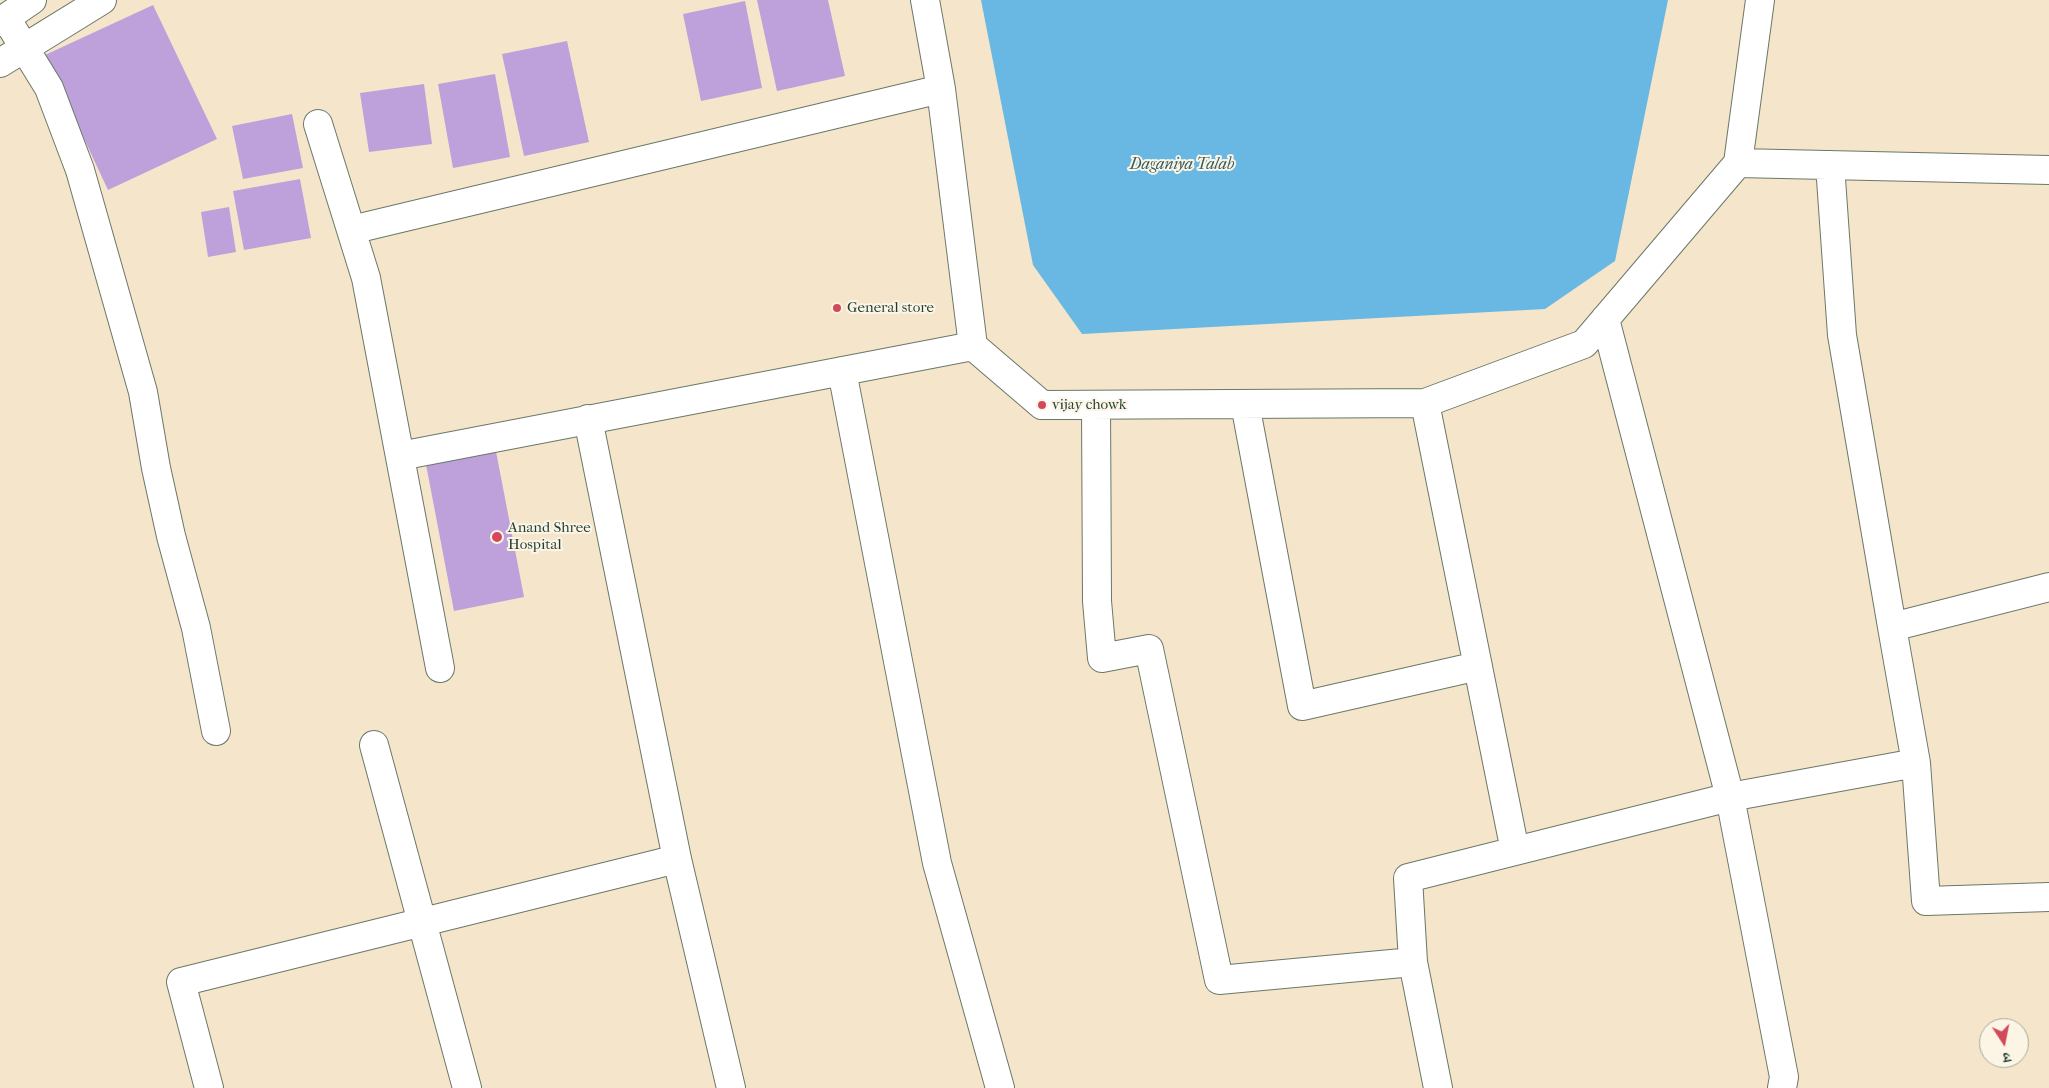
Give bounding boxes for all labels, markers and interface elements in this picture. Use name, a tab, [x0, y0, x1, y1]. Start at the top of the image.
water label: Daganiya Talab	[1130, 155, 1234, 175]
place label: General store	[847, 299, 934, 317]
marker: General store	[831, 302, 843, 314]
place label: vijay chowk	[1052, 396, 1127, 414]
marker: vijay chowk	[1036, 399, 1048, 411]
place label: Anand Shree Hospital	[508, 519, 591, 554]
marker: Anand Shree Hospital	[490, 530, 504, 544]
north arrow	[1979, 1018, 2029, 1068]
text: उ	[2002, 1048, 2012, 1066]

